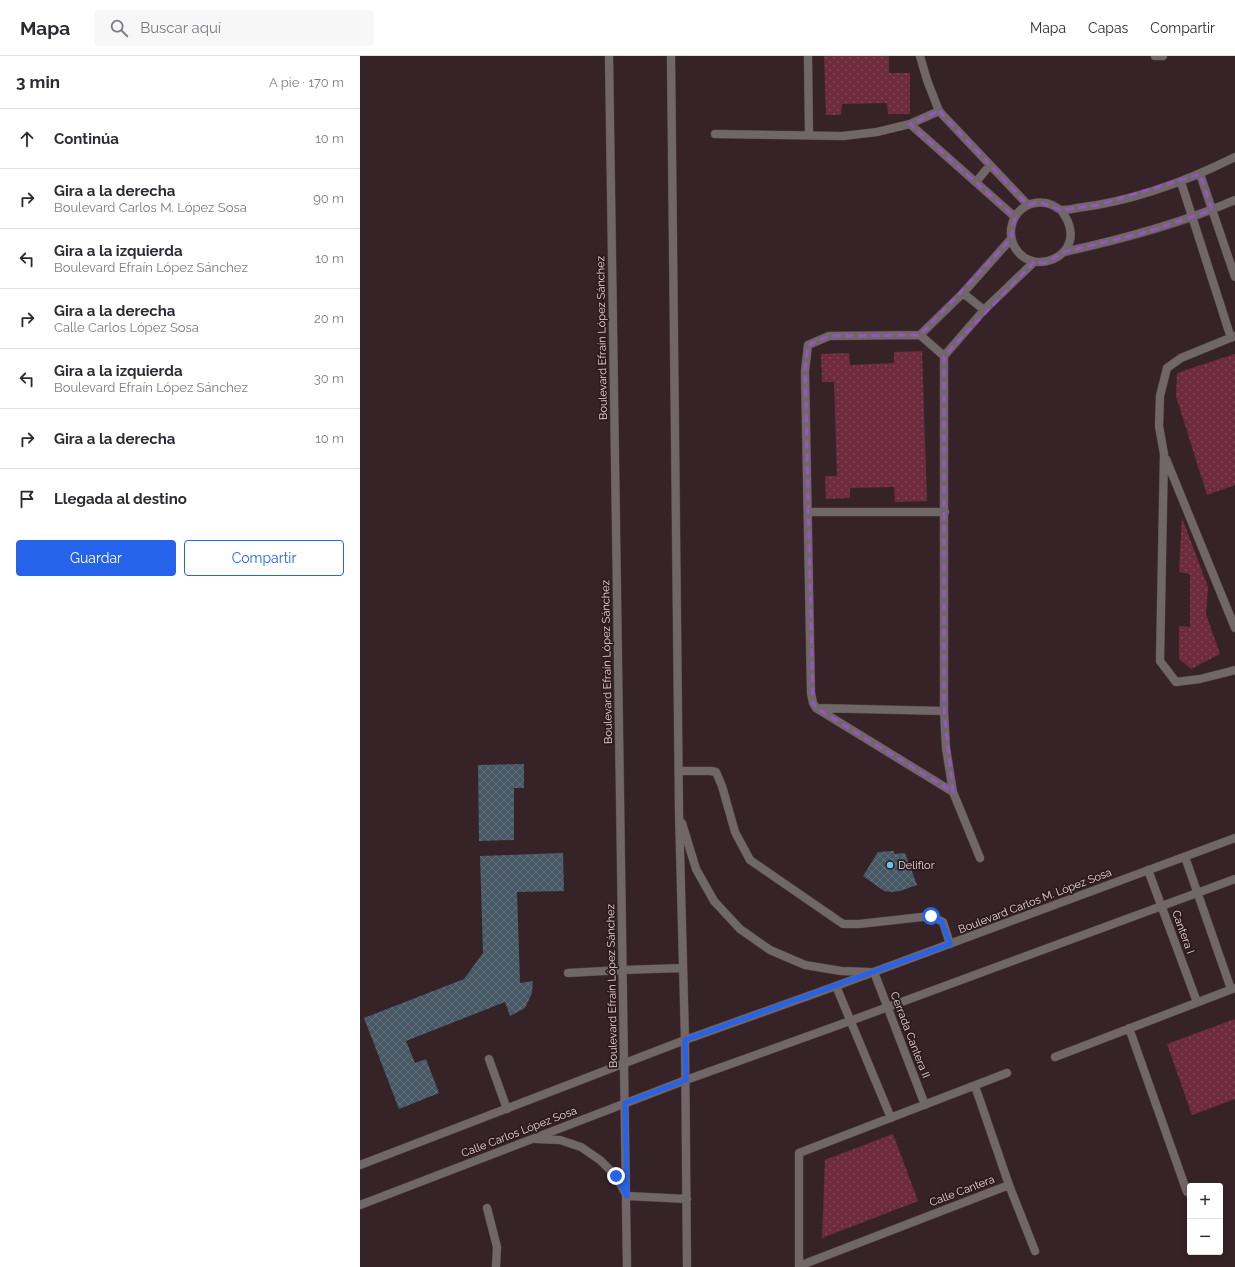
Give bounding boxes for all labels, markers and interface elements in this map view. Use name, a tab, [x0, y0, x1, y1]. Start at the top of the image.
search box	[94, 10, 374, 46]
text: Mapa	[20, 17, 70, 39]
icon: search	[108, 17, 130, 39]
text: Buscar aquí	[140, 19, 221, 37]
text: Mapa	[1030, 20, 1066, 36]
text: Capas	[1088, 20, 1128, 36]
text: Compartir	[1150, 20, 1215, 36]
text: 3 min	[16, 72, 60, 92]
text: A pie · 170 m	[269, 75, 344, 90]
icon: ahead	[16, 128, 38, 150]
text: Continúa	[54, 130, 119, 148]
text: 10 m	[315, 131, 344, 146]
text: Gira a la derecha	[54, 182, 175, 200]
icon: right	[16, 188, 38, 210]
text: 90 m	[313, 191, 344, 206]
text: Boulevard Carlos M. López Sosa	[54, 200, 247, 215]
text: Gira a la izquierda	[54, 242, 183, 260]
icon: left	[16, 248, 38, 270]
text: 10 m	[315, 251, 344, 266]
street label: Boulevard Efraín López Sánchez	[594, 255, 610, 420]
text: Boulevard Efraín López Sánchez	[54, 260, 248, 275]
text: Gira a la derecha	[54, 302, 175, 320]
icon: right	[16, 308, 38, 330]
text: 20 m	[314, 311, 344, 326]
text: Calle Carlos López Sosa	[54, 320, 199, 335]
text: Gira a la izquierda	[54, 362, 183, 380]
icon: left	[16, 368, 38, 390]
text: 30 m	[314, 371, 344, 386]
text: Boulevard Efraín López Sánchez	[54, 380, 248, 395]
icon: right	[16, 428, 38, 450]
text: Gira a la derecha	[54, 430, 175, 448]
text: 10 m	[315, 431, 344, 446]
icon: arrive	[16, 488, 38, 510]
text: Llegada al destino	[54, 490, 187, 508]
button: Guardar	[16, 540, 176, 576]
button: Compartir	[184, 540, 344, 576]
street label: Boulevard Efraín López Sánchez	[599, 579, 615, 744]
place label: Deliflor	[898, 859, 935, 872]
marker: Deliflor	[885, 860, 895, 870]
street label: Boulevard Carlos M. López Sosa	[957, 866, 1113, 936]
street label: Boulevard Efraín López Sánchez	[604, 903, 620, 1068]
route start	[922, 907, 940, 925]
street label: Cantera I	[1169, 908, 1197, 956]
street label: Cerrada Cantera II	[888, 990, 932, 1080]
street label: Calle Carlos López Sosa	[459, 1104, 579, 1160]
route end	[607, 1167, 625, 1185]
street label: Calle Cantera	[928, 1173, 996, 1209]
map controls	[1187, 1183, 1223, 1255]
button: +	[1187, 1183, 1223, 1219]
button: −	[1187, 1219, 1223, 1255]

